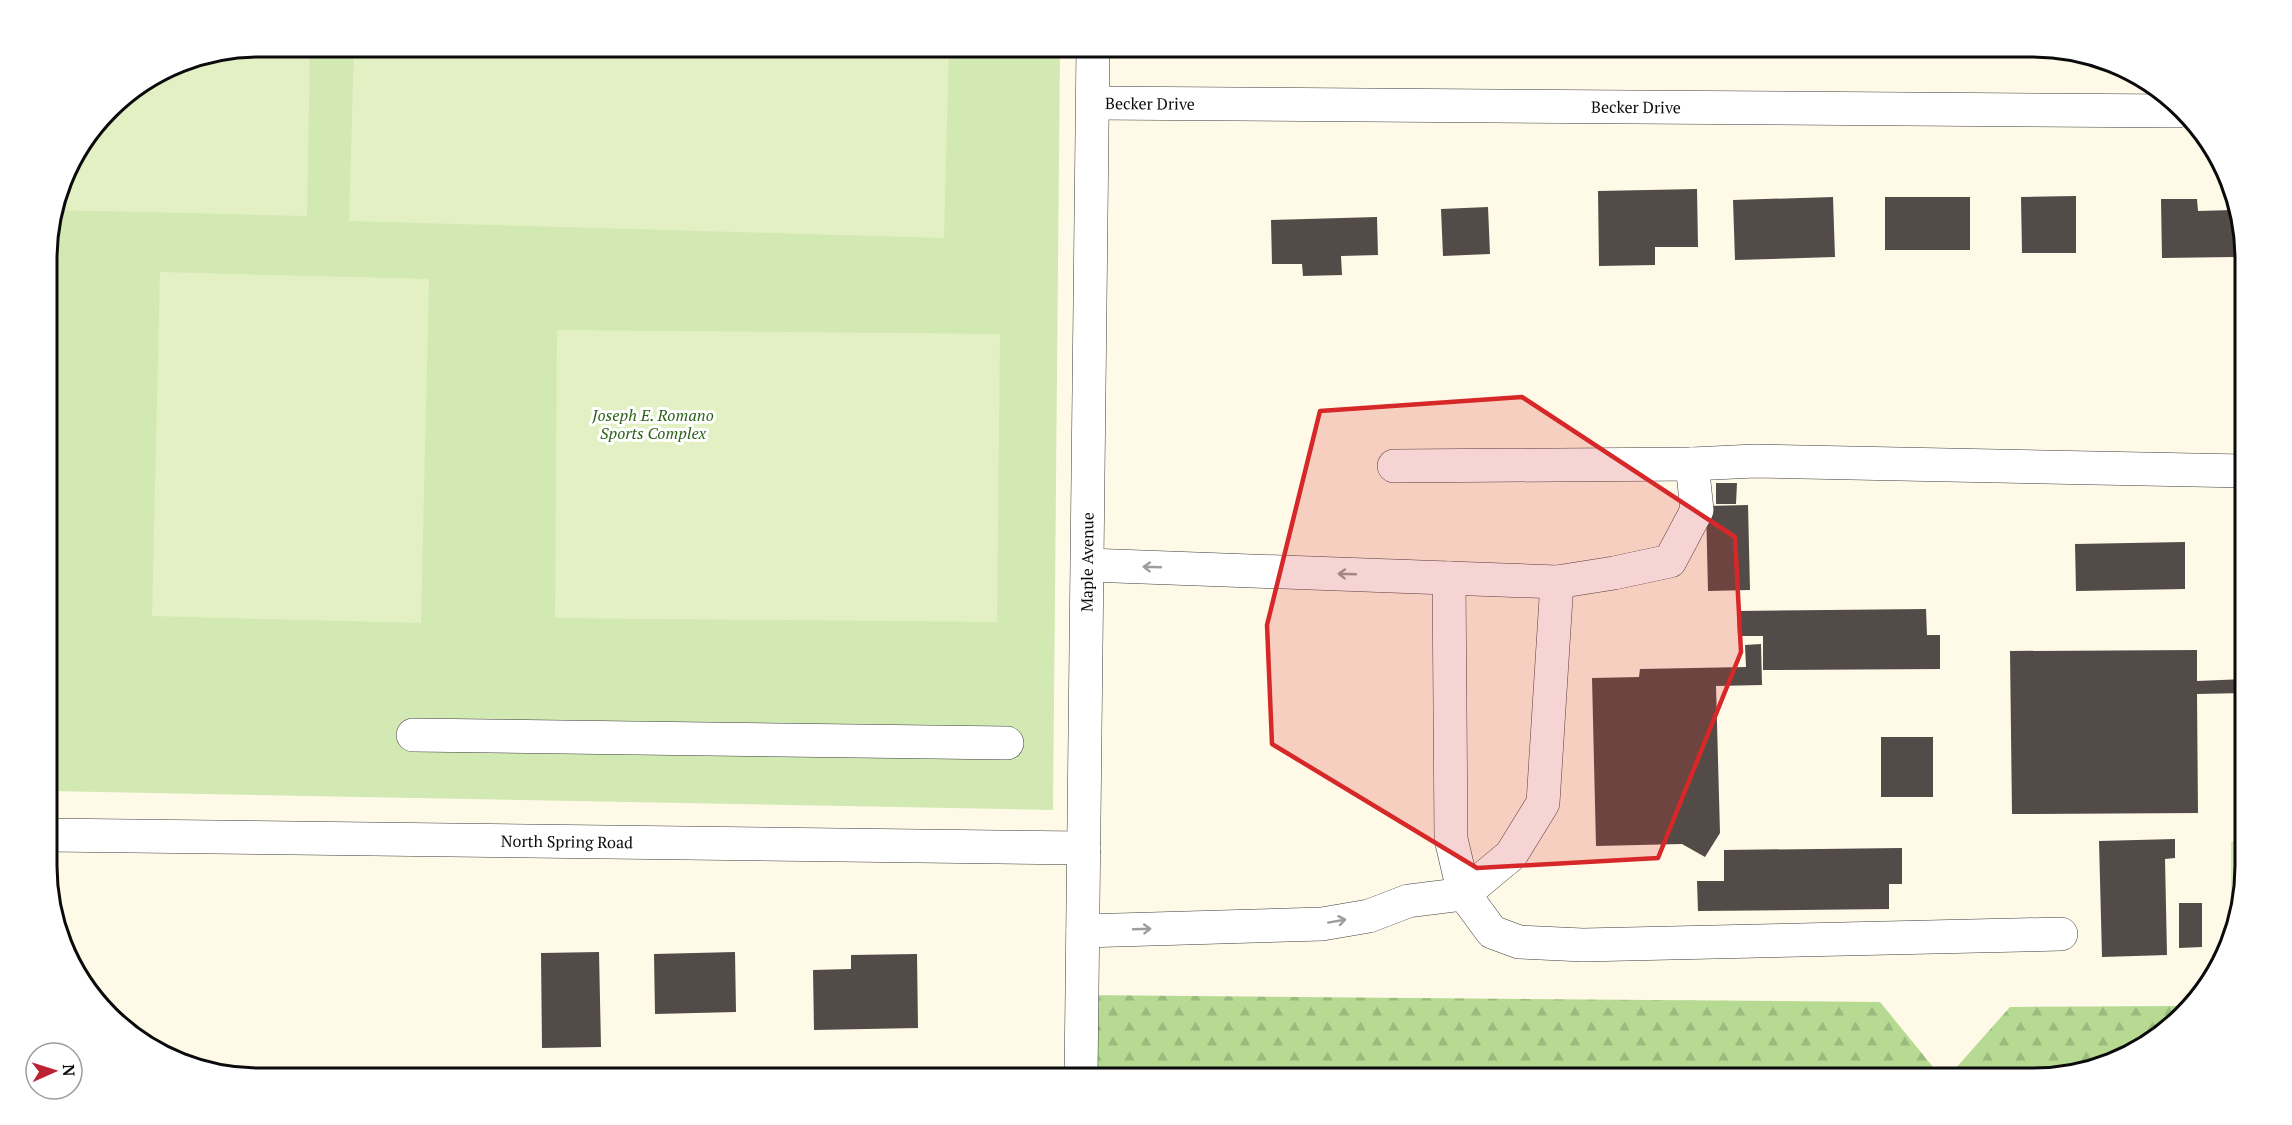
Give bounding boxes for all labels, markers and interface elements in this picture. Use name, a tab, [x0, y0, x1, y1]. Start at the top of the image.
street label: Becker Drive	[1105, 92, 1195, 115]
street label: Becker Drive	[1591, 96, 1681, 118]
park label: Joseph E. Romano Sports Complex	[591, 404, 714, 444]
street label: Maple Avenue	[1075, 512, 1099, 612]
one-way arrow	[1143, 561, 1163, 572]
one-way arrow	[1338, 568, 1358, 579]
street label: North Spring Road	[501, 830, 633, 853]
one-way arrow	[1326, 916, 1346, 927]
one-way arrow	[1131, 924, 1151, 935]
north arrow	[24, 1041, 84, 1101]
text: N	[58, 1064, 80, 1077]

